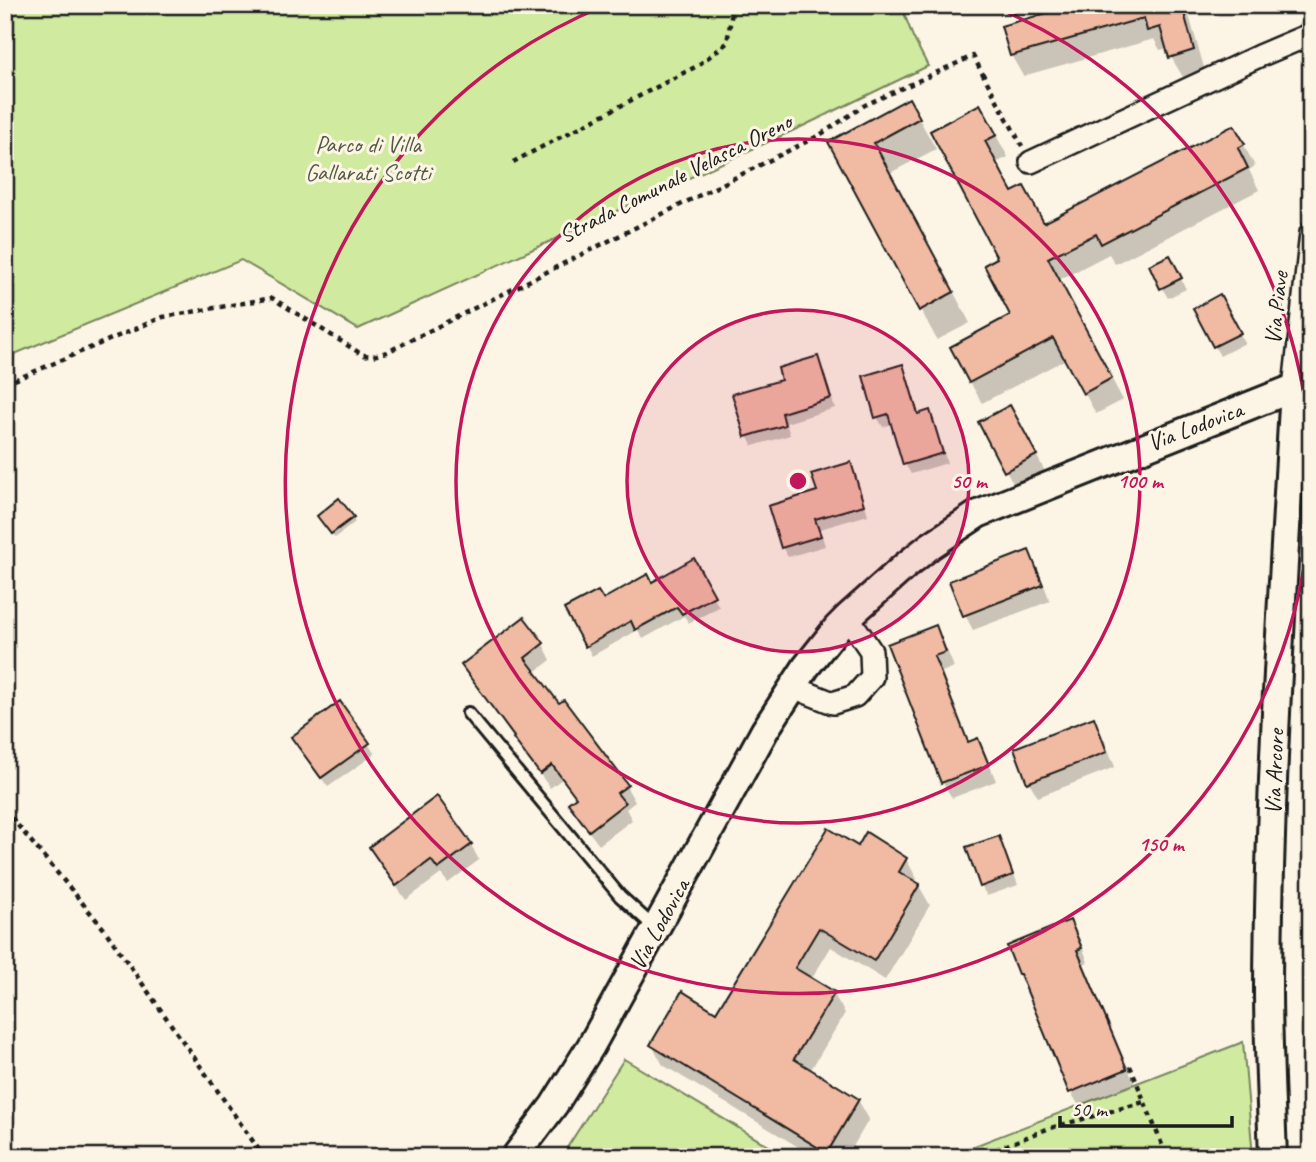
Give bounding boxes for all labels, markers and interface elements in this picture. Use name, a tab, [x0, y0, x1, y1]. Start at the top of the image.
street label: Strada Comunale Velasca Oreno	[553, 105, 799, 250]
park label: Parco di Villa Gallarati Scotti	[305, 129, 434, 187]
street label: Via Piave	[1257, 268, 1295, 346]
street label: Via Lodovica	[1143, 393, 1249, 458]
text: 50 m	[951, 468, 989, 494]
text: 100 m	[1117, 468, 1165, 494]
centre of rings	[786, 469, 810, 493]
street label: Via Arcore	[1258, 727, 1291, 815]
text: 150 m	[1138, 831, 1186, 857]
street label: Via Lodovica	[622, 871, 697, 975]
scale bar	[1060, 1085, 1232, 1129]
text: 50 m	[1071, 1096, 1109, 1122]

